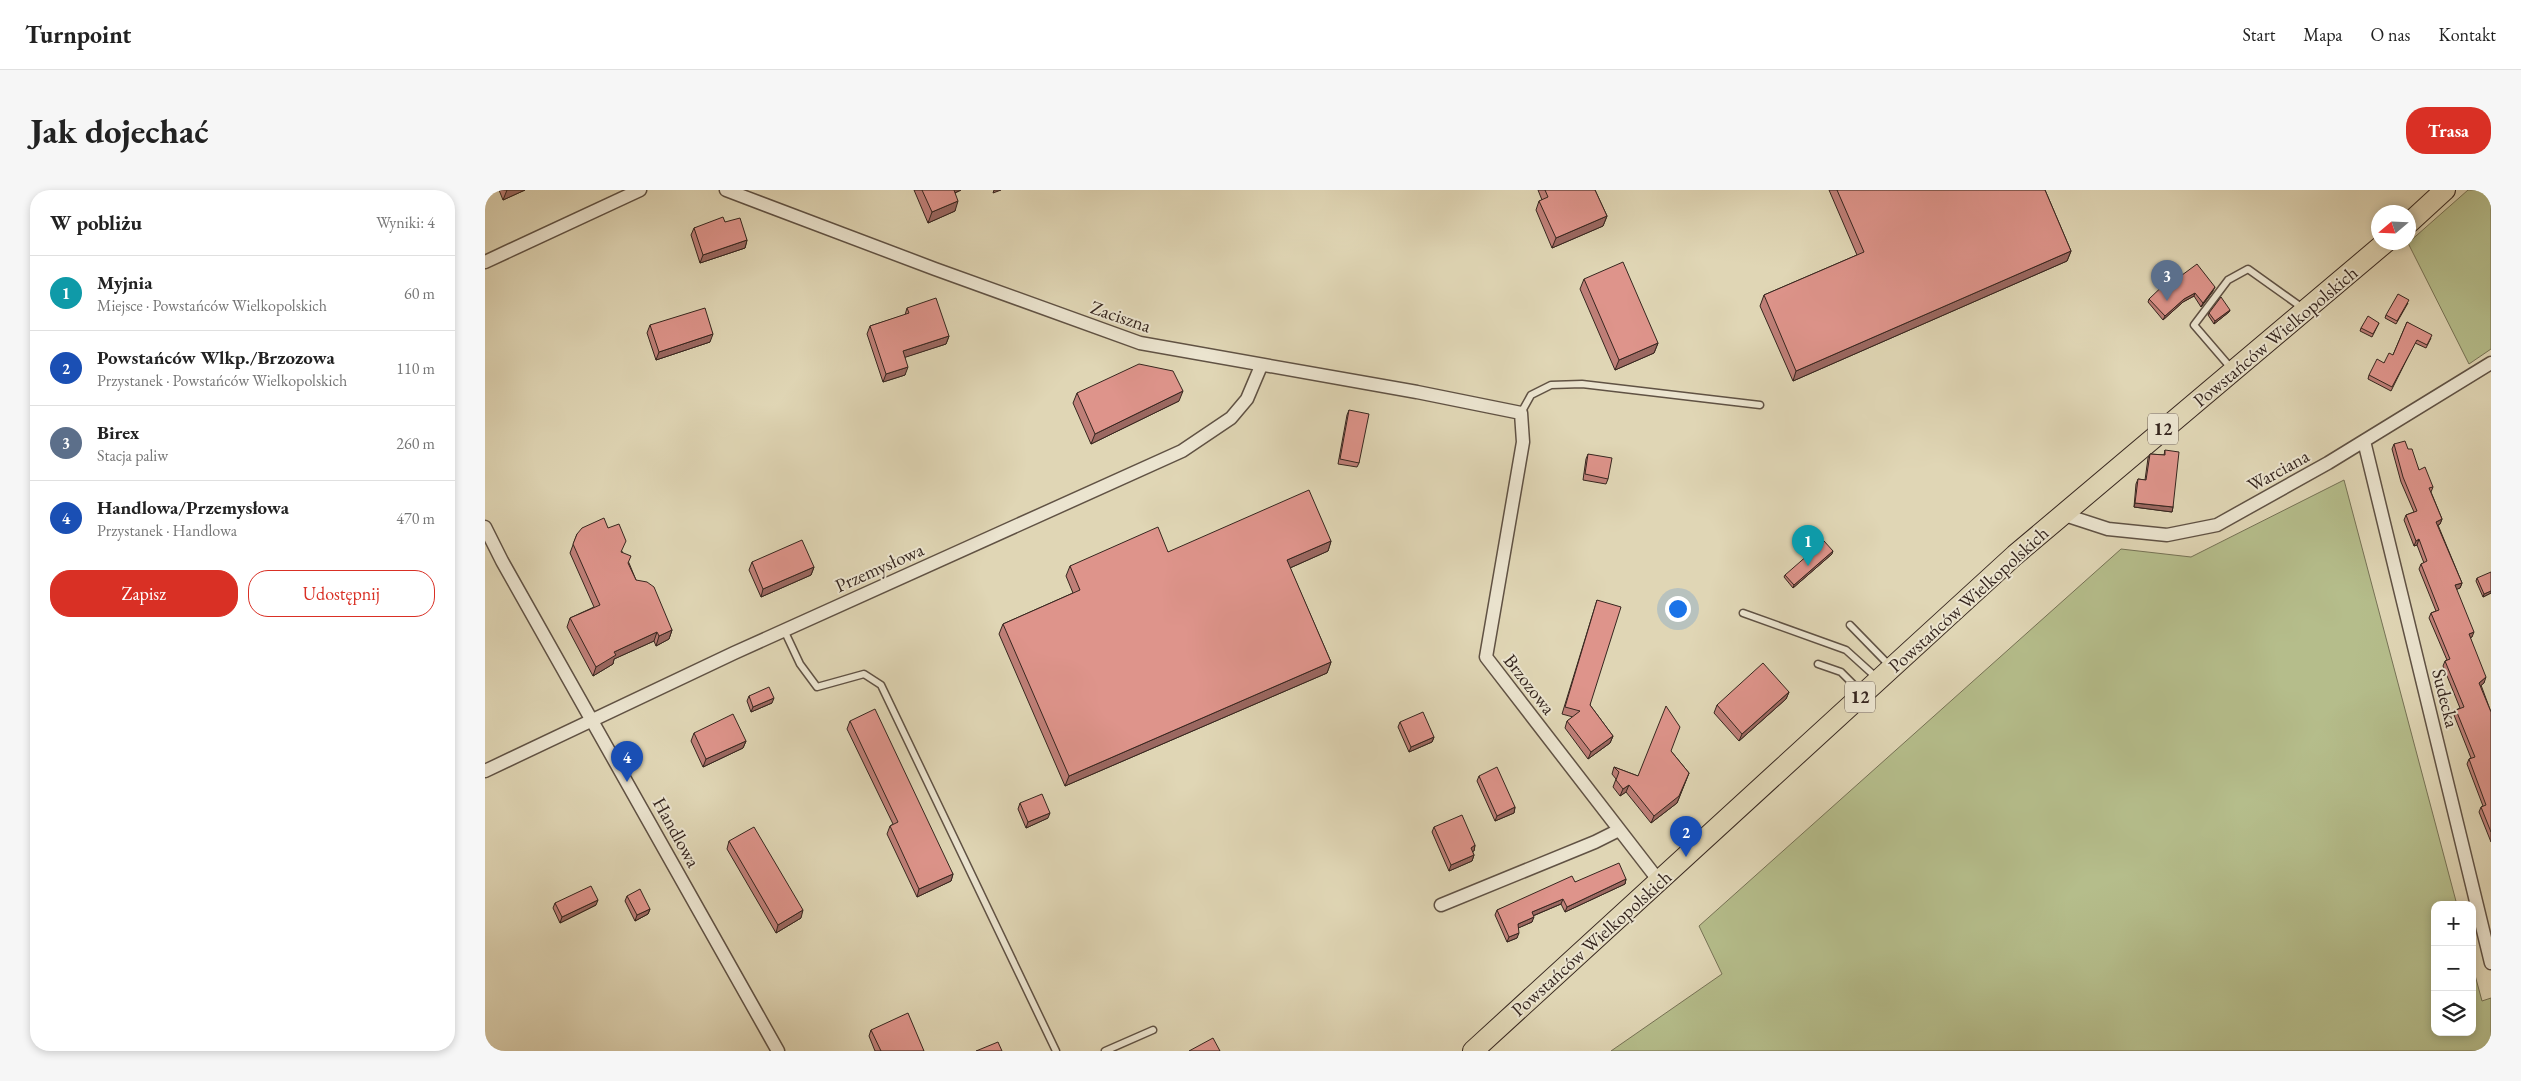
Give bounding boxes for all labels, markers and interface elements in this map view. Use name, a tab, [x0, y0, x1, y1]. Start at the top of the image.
text: Turnpoint	[25, 19, 131, 50]
text: Start	[2242, 23, 2275, 46]
text: Mapa	[2303, 23, 2343, 46]
text: O nas	[2371, 23, 2410, 46]
text: Kontakt	[2438, 23, 2496, 46]
button: Trasa	[2406, 107, 2491, 154]
text: Jak dojechać	[30, 108, 209, 153]
north arrow	[2371, 205, 2416, 250]
text: W pobliżu	[50, 209, 142, 236]
text: Wyniki: 4	[376, 212, 435, 233]
pin: 3	[2151, 260, 2183, 301]
street label: Powstańców Wielkopolskich	[2188, 260, 2363, 413]
text: Myjnia	[97, 270, 153, 295]
text: 1	[62, 283, 70, 304]
text: 60 m	[404, 283, 435, 304]
text: Miejsce · Powstańców Wielkopolskich	[97, 295, 327, 316]
street label: Zaciszna	[1087, 295, 1155, 339]
text: Powstańców Wlkp./Brzozowa	[97, 345, 335, 370]
text: 2	[62, 358, 70, 379]
text: 110 m	[396, 358, 435, 379]
text: Przystanek · Powstańców Wielkopolskich	[97, 370, 347, 391]
road number: 12	[2148, 413, 2178, 444]
text: Birex	[97, 420, 139, 445]
text: 3	[62, 433, 70, 454]
text: 260 m	[396, 433, 435, 454]
street label: Warciana	[2243, 443, 2314, 498]
text: Stacja paliw	[97, 445, 168, 466]
text: Handlowa/Przemysłowa	[97, 495, 289, 520]
text: 4	[62, 508, 70, 529]
text: 470 m	[396, 508, 435, 529]
text: Przystanek · Handlowa	[97, 520, 237, 541]
street label: Powstańców Wielkopolskich	[1883, 521, 2054, 678]
pin: 1	[1792, 525, 1824, 566]
street label: Przemysłowa	[831, 537, 928, 598]
button: Zapisz	[50, 570, 238, 617]
button: Udostępnij	[248, 570, 435, 617]
your location	[1665, 596, 1691, 622]
street label: Brzozowa	[1498, 649, 1561, 720]
street label: Sudecka	[2426, 666, 2465, 731]
road number: 12	[1845, 682, 1875, 712]
pin: 4	[611, 741, 643, 782]
street label: Handlowa	[647, 793, 706, 872]
pin: 2	[1670, 816, 1702, 857]
street label: Powstańców Wielkopolskich	[1506, 865, 1677, 1022]
map controls	[2431, 901, 2476, 1036]
button: +	[2431, 901, 2476, 946]
button: −	[2431, 946, 2476, 991]
button: layers	[2431, 991, 2476, 1036]

